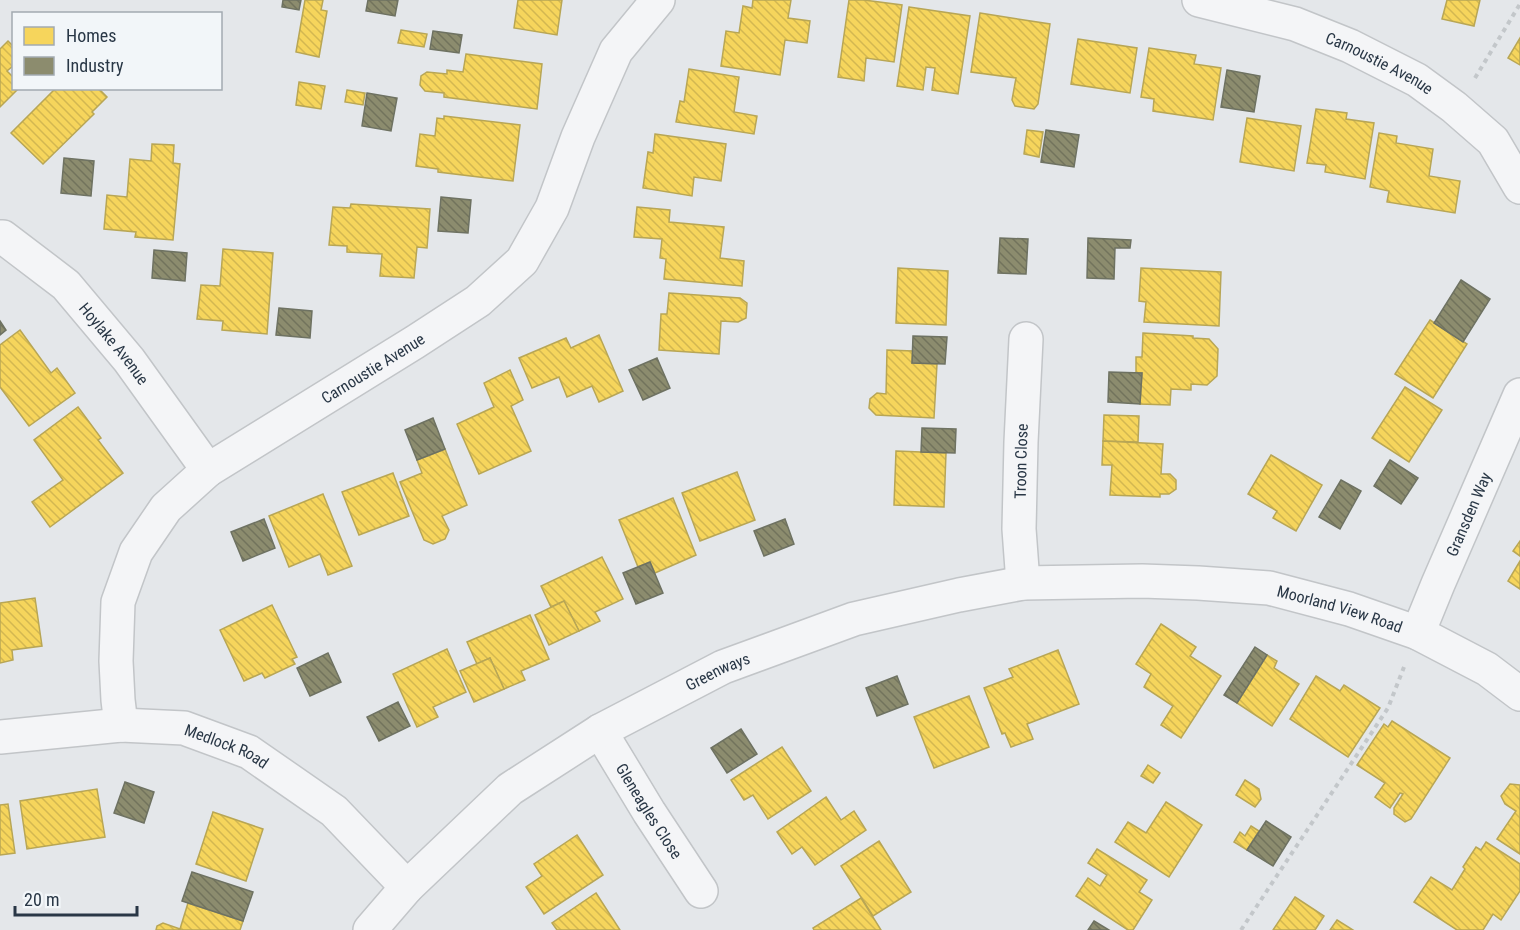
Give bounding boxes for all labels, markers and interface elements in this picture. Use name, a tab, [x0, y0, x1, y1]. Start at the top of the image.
legend	[12, 12, 222, 90]
text: Homes	[66, 25, 116, 46]
street label: Carnoustie Avenue	[1323, 28, 1437, 98]
text: Industry	[66, 55, 124, 76]
street label: Hoylake Avenue	[75, 299, 153, 388]
street label: Carnoustie Avenue	[318, 329, 428, 407]
street label: Troon Close	[1010, 423, 1031, 499]
street label: Gransden Way	[1442, 469, 1495, 559]
street label: Moorland View Road	[1275, 581, 1405, 636]
street label: Greenways	[682, 649, 752, 694]
street label: Medlock Road	[182, 720, 272, 772]
street label: Gleneagles Close	[612, 760, 687, 862]
scale bar	[15, 879, 136, 917]
text: 20 m	[24, 889, 59, 910]

